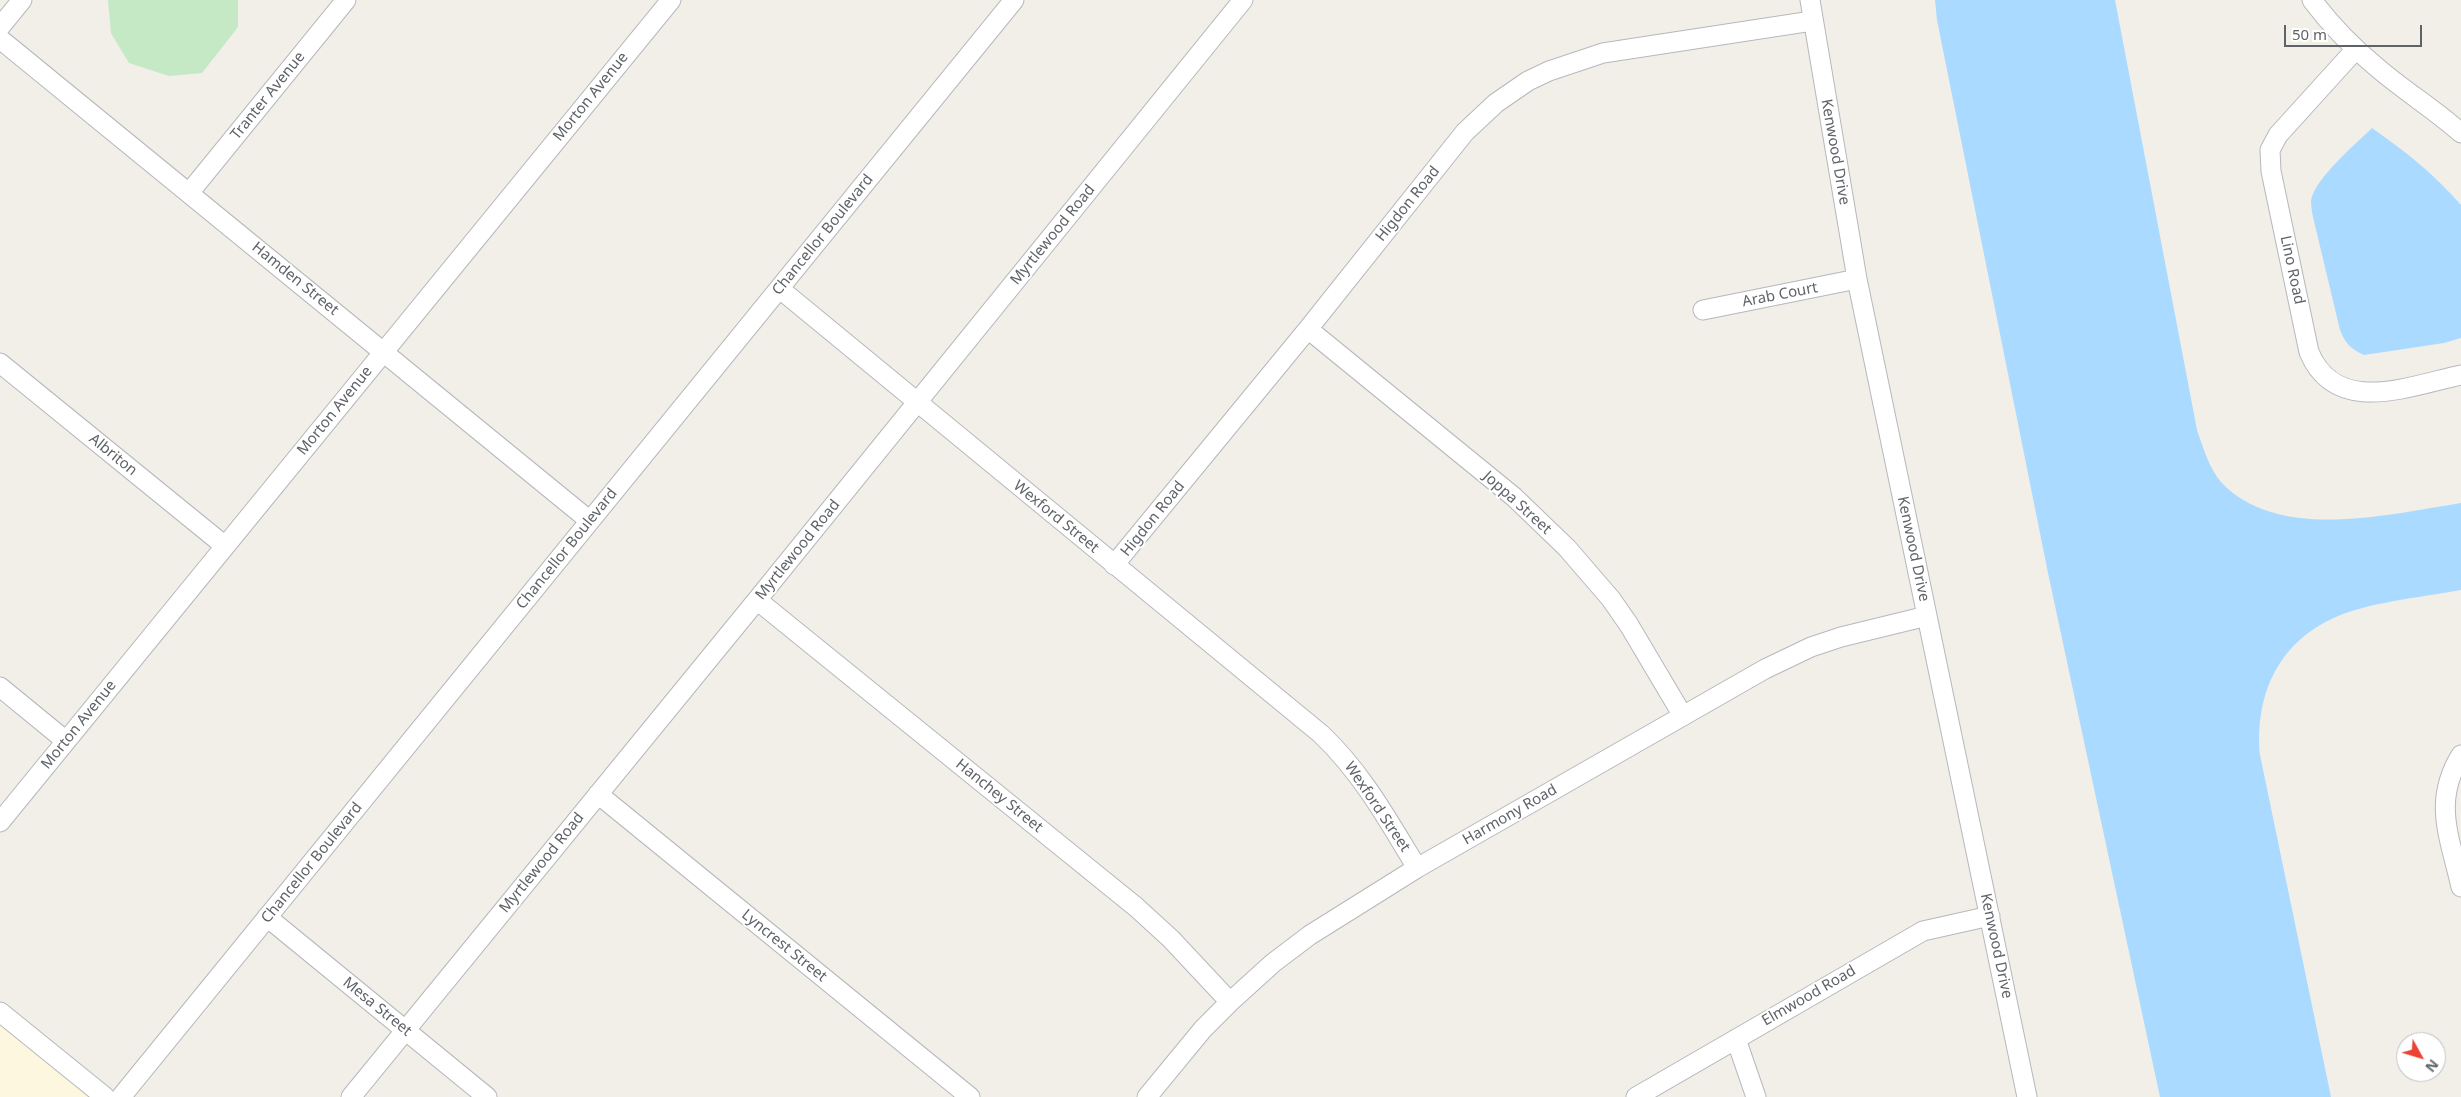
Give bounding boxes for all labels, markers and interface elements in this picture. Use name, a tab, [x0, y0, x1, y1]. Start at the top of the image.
scale bar	[2286, 15, 2424, 47]
text: 50 m	[2292, 24, 2327, 44]
street label: Tranter Avenue	[227, 48, 309, 144]
street label: Morton Avenue	[550, 49, 632, 145]
street label: Kenwood Drive	[1817, 98, 1853, 206]
street label: Higdon Road	[1372, 163, 1444, 245]
street label: Chancellor Boulevard	[769, 171, 877, 299]
street label: Myrtlewood Road	[1007, 181, 1099, 289]
street label: Lino Road	[2276, 234, 2308, 306]
street label: Hamden Street	[248, 239, 342, 319]
street label: Arab Court	[1741, 279, 1819, 311]
street label: Morton Avenue	[294, 363, 376, 459]
street label: Albriton	[85, 430, 141, 480]
street label: Joppa Street	[1479, 468, 1555, 538]
street label: Wexford Street	[1010, 477, 1102, 557]
street label: Higdon Road	[1117, 478, 1189, 560]
street label: Chancellor Boulevard	[513, 485, 621, 613]
street label: Kenwood Drive	[1893, 495, 1933, 603]
street label: Myrtlewood Road	[752, 496, 844, 604]
street label: Morton Avenue	[38, 677, 120, 773]
street label: Hanchey Street	[952, 755, 1046, 837]
street label: Wexford Street	[1340, 758, 1414, 856]
street label: Harmony Road	[1460, 781, 1560, 849]
street label: Chancellor Boulevard	[258, 799, 366, 927]
street label: Myrtlewood Road	[496, 809, 588, 917]
street label: Kenwood Drive	[1976, 892, 2016, 1000]
street label: Lyncrest Street	[738, 906, 830, 986]
street label: Elmwood Road	[1759, 962, 1859, 1030]
street label: Mesa Street	[339, 974, 415, 1040]
north arrow	[2396, 1032, 2446, 1082]
text: N	[2421, 1056, 2443, 1077]

